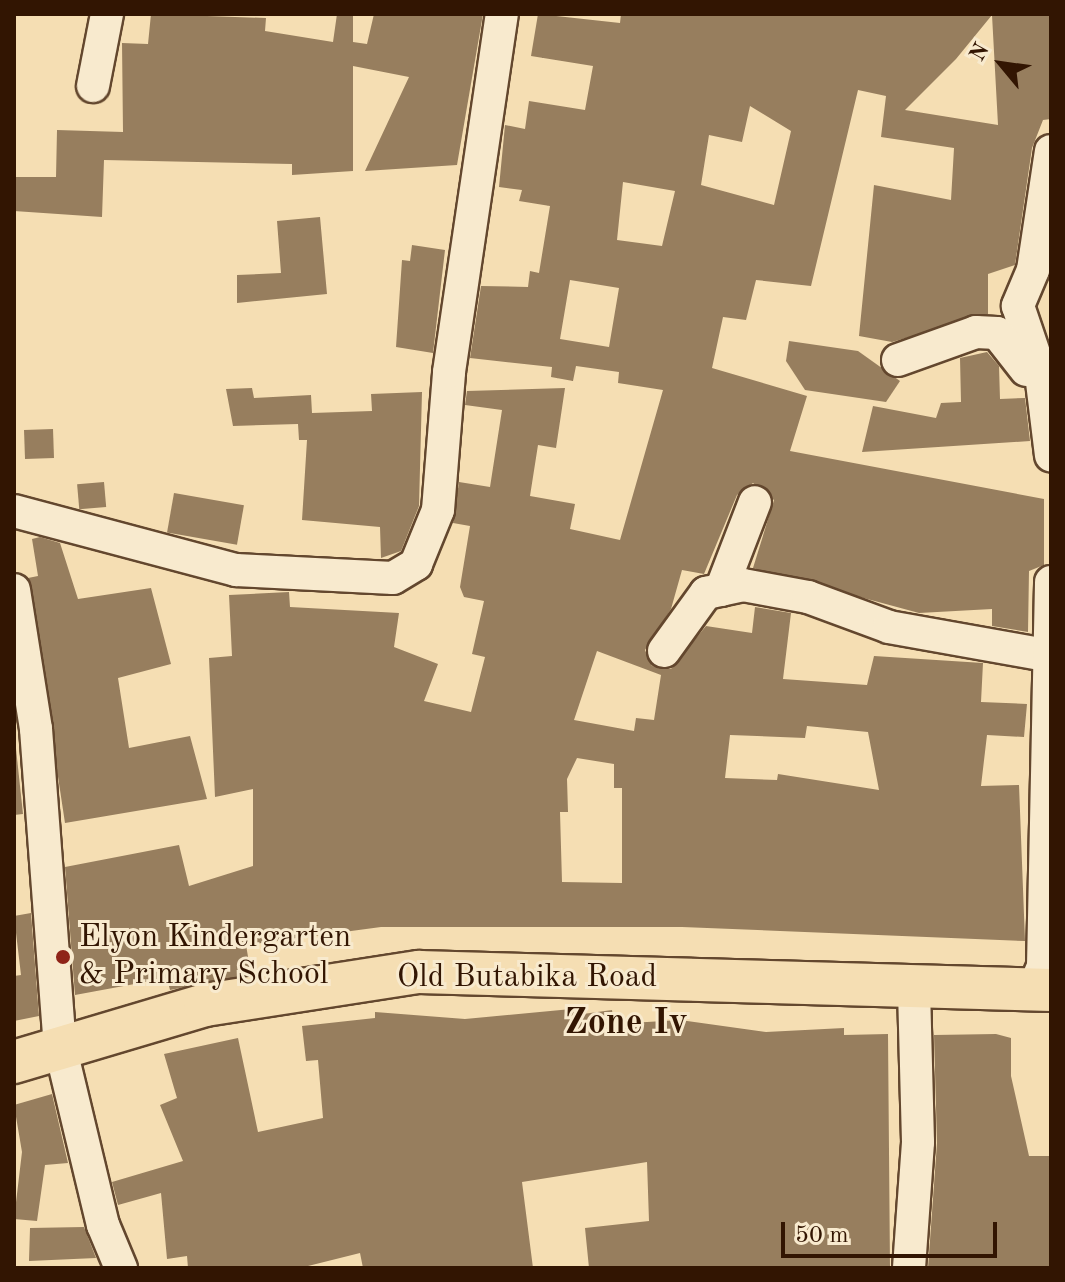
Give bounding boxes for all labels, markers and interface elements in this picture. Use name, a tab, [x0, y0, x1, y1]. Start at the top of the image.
north arrow	[961, 24, 1041, 104]
text: N	[966, 40, 994, 65]
place label: Elyon Kindergarten & Primary School	[79, 920, 351, 995]
marker: Elyon Kindergarten & Primary School	[54, 948, 72, 966]
street label: Old Butabika Road	[397, 959, 657, 997]
district label: Zone Iv	[564, 1003, 688, 1047]
scale bar	[785, 1206, 1001, 1256]
text: 50 m	[795, 1224, 849, 1248]

